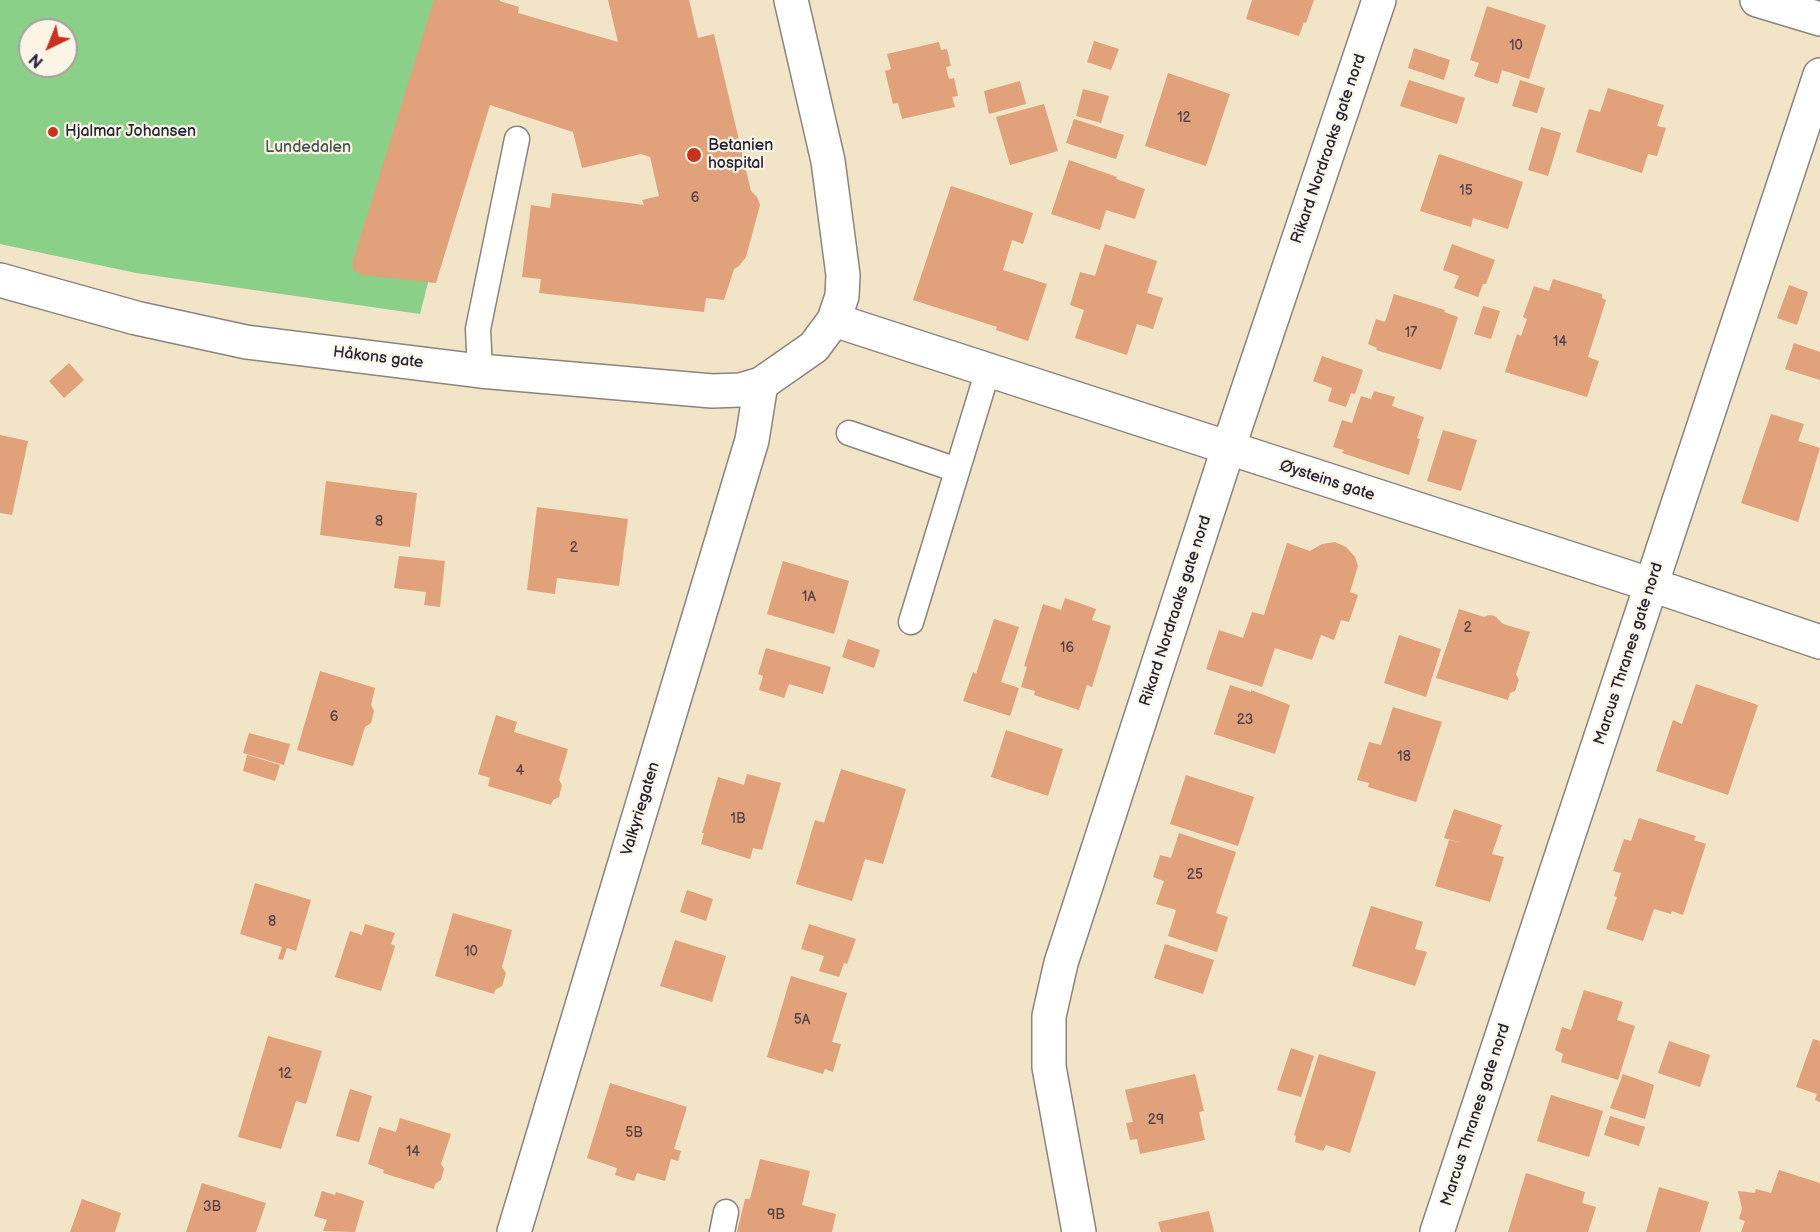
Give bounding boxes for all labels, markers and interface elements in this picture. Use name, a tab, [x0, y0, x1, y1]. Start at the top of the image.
north arrow	[18, 18, 78, 78]
house number: 10	[1509, 38, 1523, 54]
text: N	[26, 49, 48, 71]
street label: Rikard Nordraaks gate nord	[1287, 52, 1371, 246]
house number: 12	[1177, 110, 1191, 126]
place label: Hjalmar Johansen	[65, 122, 196, 142]
marker: Hjalmar Johansen	[46, 125, 60, 139]
place label: Betanien hospital	[708, 136, 773, 174]
park label: Lundedalen	[265, 138, 351, 158]
marker: Betanien hospital	[685, 146, 703, 164]
house number: 15	[1459, 183, 1473, 199]
house number: 6	[691, 190, 699, 206]
house number: 17	[1405, 325, 1417, 341]
house number: 14	[1553, 334, 1567, 350]
street label: Håkons gate	[332, 343, 424, 373]
street label: Øysteins gate	[1277, 457, 1377, 505]
street label: Rikard Nordraaks gate nord	[1136, 513, 1216, 709]
house number: 8	[375, 514, 383, 530]
house number: 2	[570, 540, 578, 556]
street label: Marcus Thranes gate nord	[1590, 560, 1668, 748]
house number: 1A	[802, 589, 816, 605]
house number: 2	[1464, 620, 1472, 636]
house number: 16	[1060, 640, 1074, 656]
house number: 6	[330, 709, 338, 725]
house number: 23	[1237, 712, 1253, 728]
house number: 18	[1397, 749, 1411, 765]
street label: Valkyriegaten	[618, 760, 664, 858]
house number: 4	[516, 763, 524, 779]
house number: 1B	[730, 811, 746, 827]
house number: 25	[1187, 867, 1203, 883]
house number: 8	[268, 914, 276, 930]
house number: 10	[464, 944, 478, 960]
house number: 5A	[794, 1012, 810, 1028]
street label: Marcus Thranes gate nord	[1437, 1021, 1515, 1209]
house number: 12	[278, 1066, 292, 1082]
house number: 29	[1148, 1112, 1164, 1128]
house number: 5B	[625, 1125, 643, 1141]
house number: 14	[406, 1144, 420, 1160]
house number: 3B	[203, 1199, 221, 1215]
house number: 9B	[767, 1207, 785, 1223]

